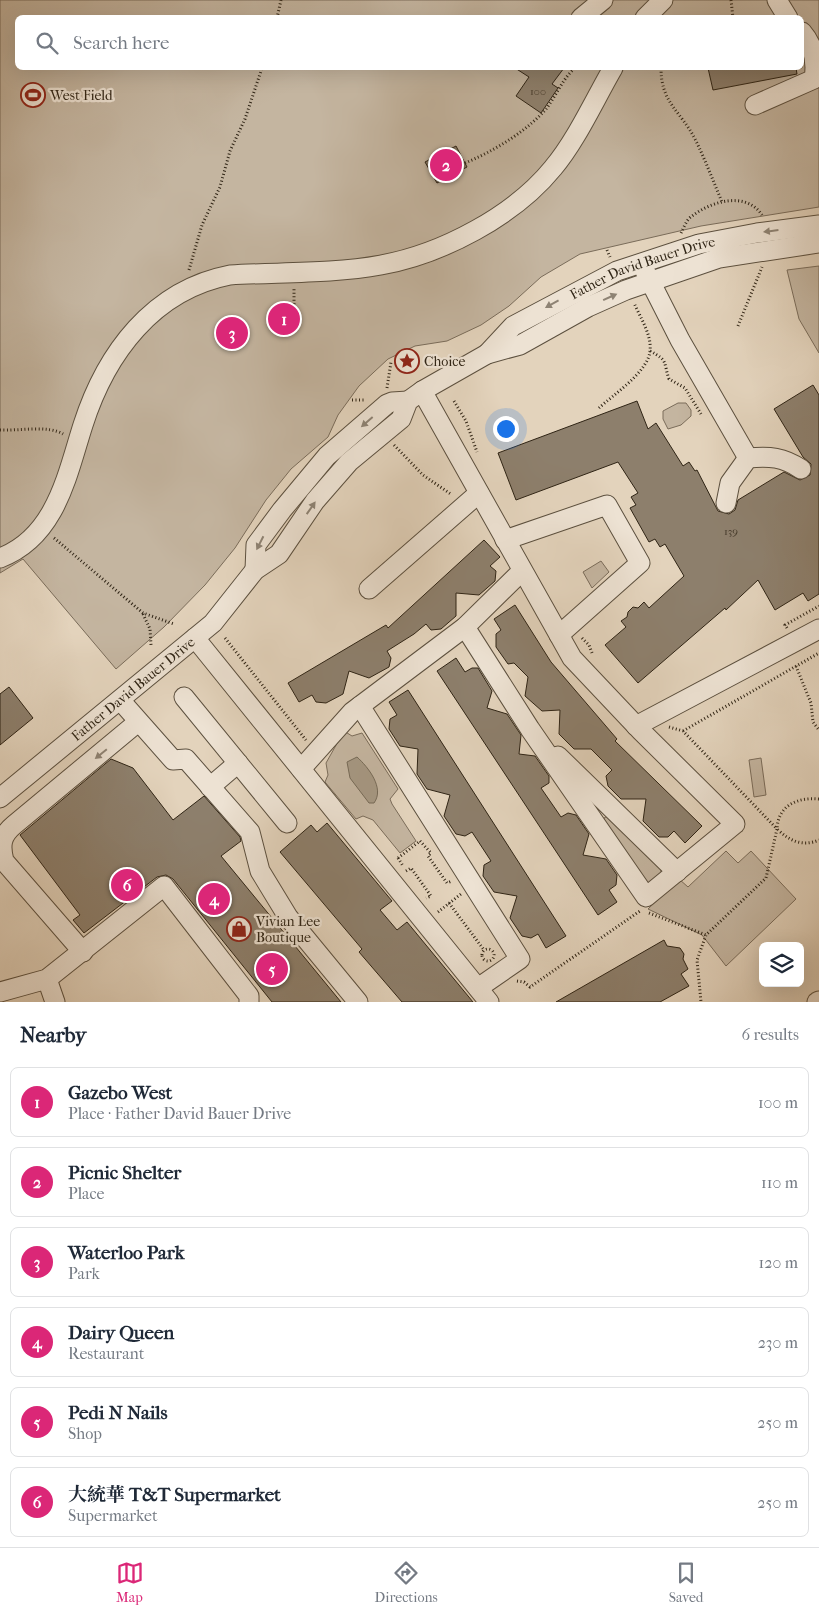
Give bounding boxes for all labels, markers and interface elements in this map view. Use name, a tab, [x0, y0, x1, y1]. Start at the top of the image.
search box	[15, 15, 804, 70]
icon: search	[33, 29, 61, 57]
text: Search here	[73, 32, 169, 54]
sports icon: West Field	[20, 82, 46, 108]
house number: 100	[530, 85, 546, 98]
place label: West Field	[49, 87, 113, 104]
pin: 2	[430, 146, 462, 184]
one-way arrow	[762, 227, 778, 235]
street label: Father David Bauer Drive	[567, 233, 717, 303]
one-way arrow	[603, 293, 617, 301]
pin: 1	[268, 300, 300, 338]
one-way arrow	[545, 300, 558, 309]
pin: 3	[216, 314, 248, 352]
place icon: Choice	[394, 348, 420, 374]
place label: Choice	[424, 353, 465, 370]
one-way arrow	[360, 416, 373, 427]
your location	[493, 416, 519, 442]
one-way arrow	[306, 501, 316, 515]
house number: 139	[724, 525, 738, 538]
one-way arrow	[256, 535, 264, 550]
street label: Father David Bauer Drive	[68, 633, 198, 745]
one-way arrow	[95, 748, 108, 759]
pin: 6	[111, 866, 143, 904]
pin: 4	[198, 880, 230, 918]
place label: Vivian Lee Boutique	[255, 913, 320, 946]
shop icon: Vivian Lee Boutique	[226, 916, 252, 942]
map controls	[759, 942, 804, 987]
button: layers	[759, 942, 804, 987]
pin: 5	[256, 950, 288, 988]
text: Nearby	[20, 1023, 86, 1047]
text: 6 results	[741, 1025, 799, 1044]
text: Gazebo West	[68, 1082, 172, 1104]
text: 1	[34, 1093, 40, 1112]
text: 100 m	[758, 1093, 798, 1112]
text: Place · Father David Bauer Drive	[68, 1104, 291, 1123]
text: Picnic Shelter	[68, 1162, 181, 1184]
text: 2	[33, 1173, 41, 1192]
text: 110 m	[761, 1173, 798, 1192]
text: Place	[68, 1184, 104, 1203]
text: Waterloo Park	[68, 1242, 185, 1264]
text: 3	[34, 1253, 40, 1272]
text: 120 m	[759, 1253, 798, 1272]
text: Park	[68, 1264, 100, 1283]
text: Dairy Queen	[68, 1322, 174, 1344]
text: 4	[32, 1333, 42, 1352]
text: 230 m	[758, 1333, 798, 1352]
text: Restaurant	[68, 1344, 144, 1363]
text: Pedi N Nails	[68, 1402, 168, 1424]
text: 5	[34, 1413, 40, 1432]
text: 250 m	[757, 1413, 798, 1432]
text: Shop	[68, 1424, 102, 1443]
text: 大統華 T&T Supermarket	[68, 1484, 281, 1506]
text: 6	[33, 1493, 41, 1512]
text: 250 m	[757, 1493, 798, 1512]
text: Supermarket	[68, 1506, 158, 1525]
tab: Map	[116, 1559, 144, 1606]
tab: Directions	[375, 1559, 438, 1606]
tab: Saved	[669, 1559, 703, 1606]

